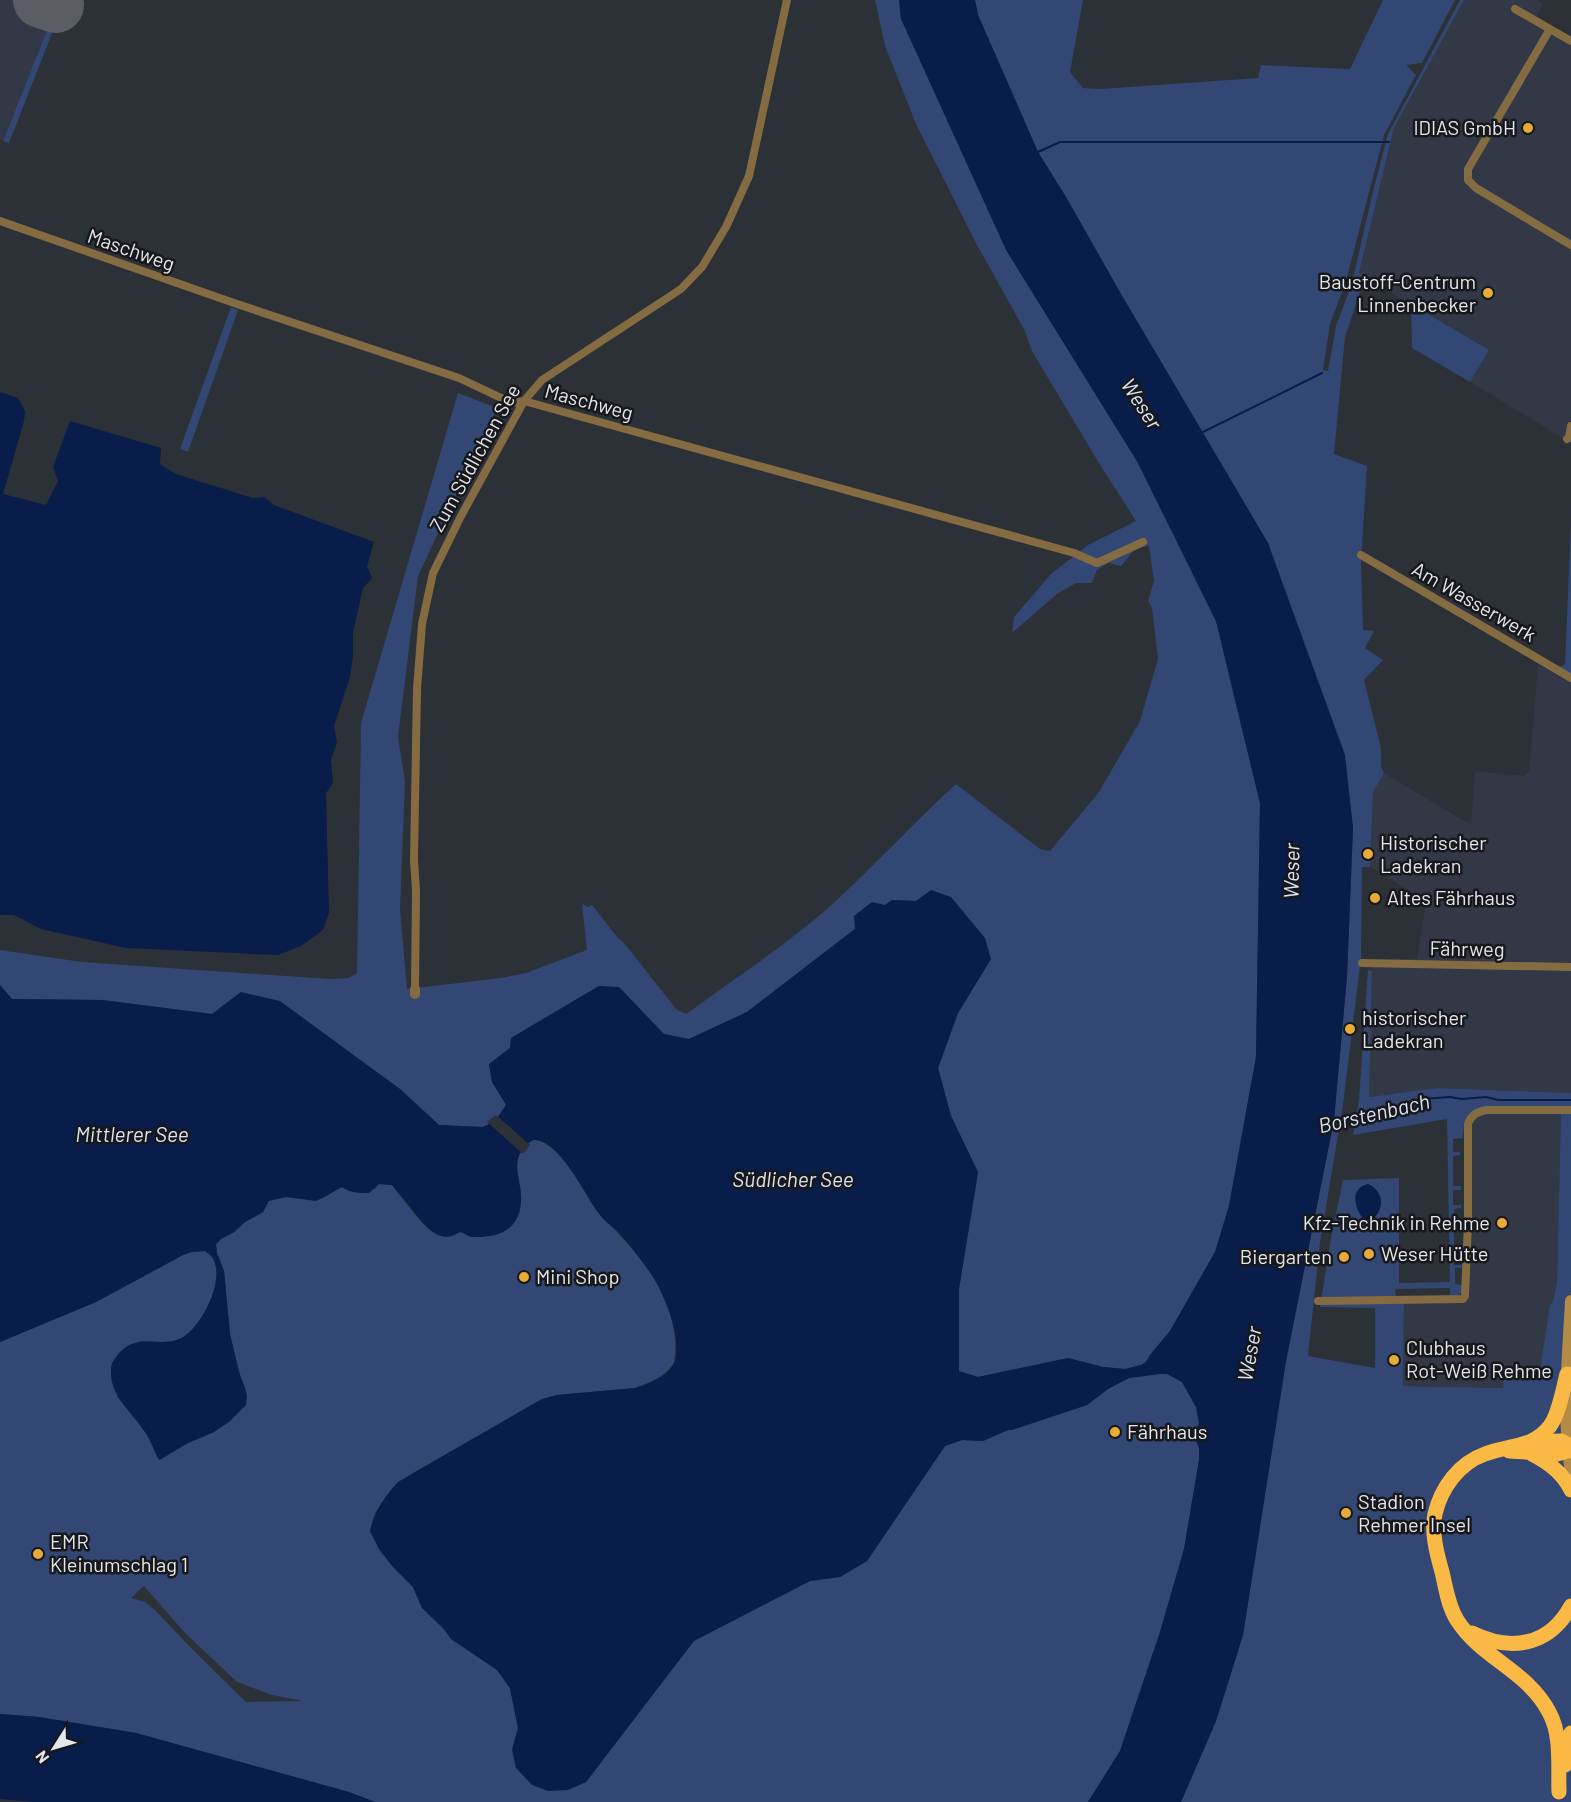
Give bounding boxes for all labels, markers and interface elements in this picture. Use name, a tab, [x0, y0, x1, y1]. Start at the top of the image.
place label: IDIAS GmbH	[1413, 115, 1516, 139]
marker: IDIAS GmbH	[1521, 121, 1535, 135]
street label: Maschweg	[85, 223, 178, 275]
place label: Baustoff-Centrum Linnenbecker	[1319, 269, 1476, 316]
marker: Baustoff-Centrum Linnenbecker	[1481, 286, 1495, 300]
water label: Weser	[1117, 373, 1168, 434]
street label: Maschweg	[542, 378, 636, 424]
street label: Zum Südlichen See	[424, 380, 525, 535]
street label: Am Wasserwerk	[1408, 556, 1541, 646]
place label: Historischer Ladekran	[1380, 830, 1487, 877]
water label: Weser	[1278, 842, 1303, 899]
marker: Historischer Ladekran	[1361, 847, 1375, 861]
place label: Altes Fährhaus	[1387, 885, 1515, 909]
marker: Altes Fährhaus	[1368, 891, 1382, 905]
street label: Fährweg	[1429, 935, 1505, 961]
place label: historischer Ladekran	[1362, 1005, 1466, 1052]
marker: historischer Ladekran	[1343, 1022, 1357, 1036]
water label: Borstenbach	[1315, 1088, 1432, 1138]
water label: Mittlerer See	[75, 1121, 189, 1146]
water label: Südlicher See	[732, 1166, 854, 1191]
place label: Kfz-Technik in Rehme	[1303, 1210, 1490, 1234]
marker: Kfz-Technik in Rehme	[1495, 1216, 1509, 1230]
place label: Weser Hütte	[1381, 1241, 1488, 1265]
place label: Biergarten	[1240, 1244, 1332, 1268]
marker: Weser Hütte	[1362, 1247, 1376, 1261]
marker: Biergarten	[1337, 1250, 1351, 1264]
place label: Mini Shop	[536, 1264, 620, 1288]
marker: Mini Shop	[517, 1270, 531, 1284]
water label: Weser	[1231, 1324, 1266, 1383]
place label: Clubhaus Rot-Weiß Rehme	[1406, 1335, 1552, 1382]
marker: Clubhaus Rot-Weiß Rehme	[1387, 1353, 1401, 1367]
place label: Fährhaus	[1127, 1419, 1207, 1443]
marker: Fährhaus	[1108, 1425, 1122, 1439]
place label: Stadion Rehmer Insel	[1358, 1489, 1471, 1536]
marker: Stadion Rehmer Insel	[1339, 1506, 1353, 1520]
place label: EMR Kleinumschlag 1	[50, 1529, 188, 1576]
marker: EMR Kleinumschlag 1	[31, 1547, 45, 1561]
north arrow	[24, 1718, 84, 1778]
text: N	[31, 1747, 52, 1767]

